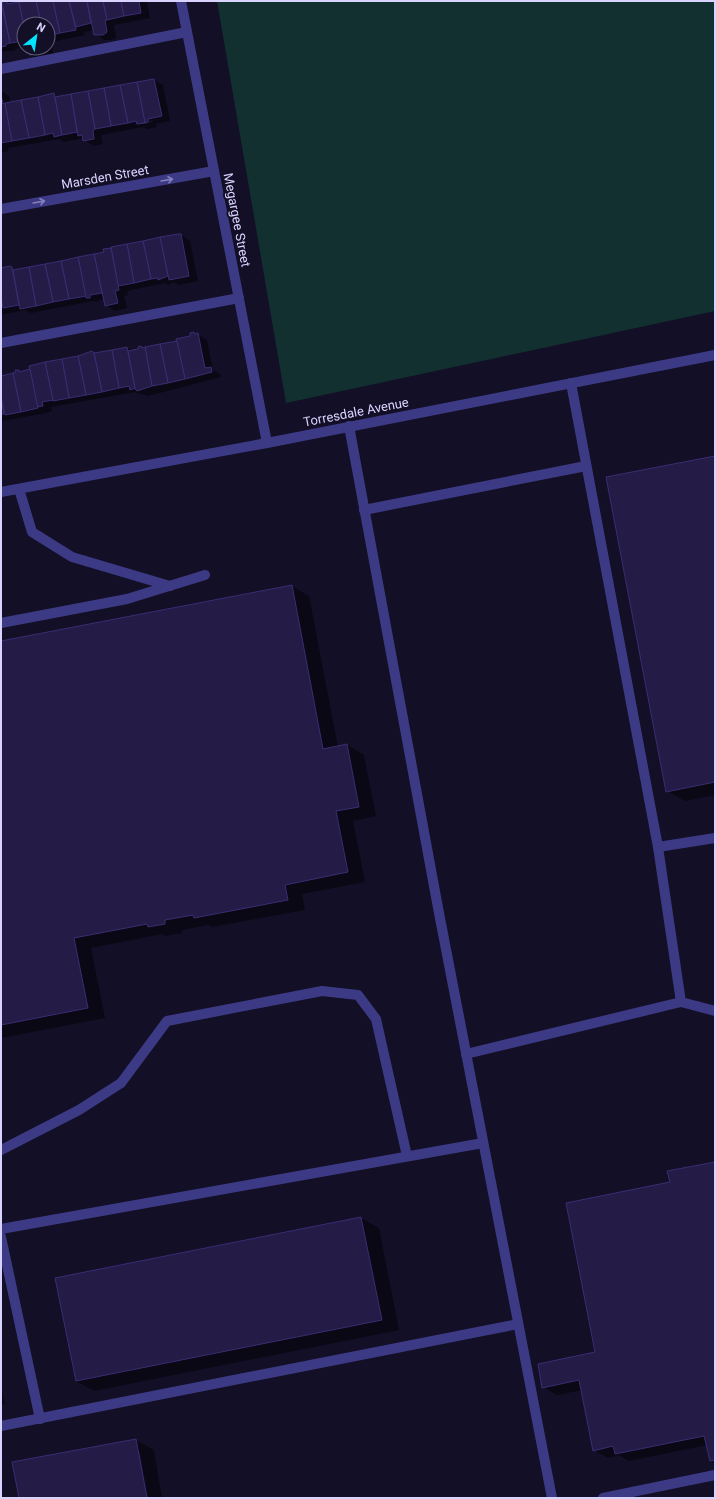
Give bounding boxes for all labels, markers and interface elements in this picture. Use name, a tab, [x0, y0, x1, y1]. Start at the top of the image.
north arrow	[16, 16, 56, 56]
text: N	[34, 20, 48, 35]
street label: Marsden Street	[60, 162, 150, 192]
street label: Megargee Street	[221, 172, 253, 268]
one-way arrow	[160, 175, 173, 183]
one-way arrow	[32, 198, 45, 206]
street label: Torresdale Avenue	[302, 394, 410, 430]

